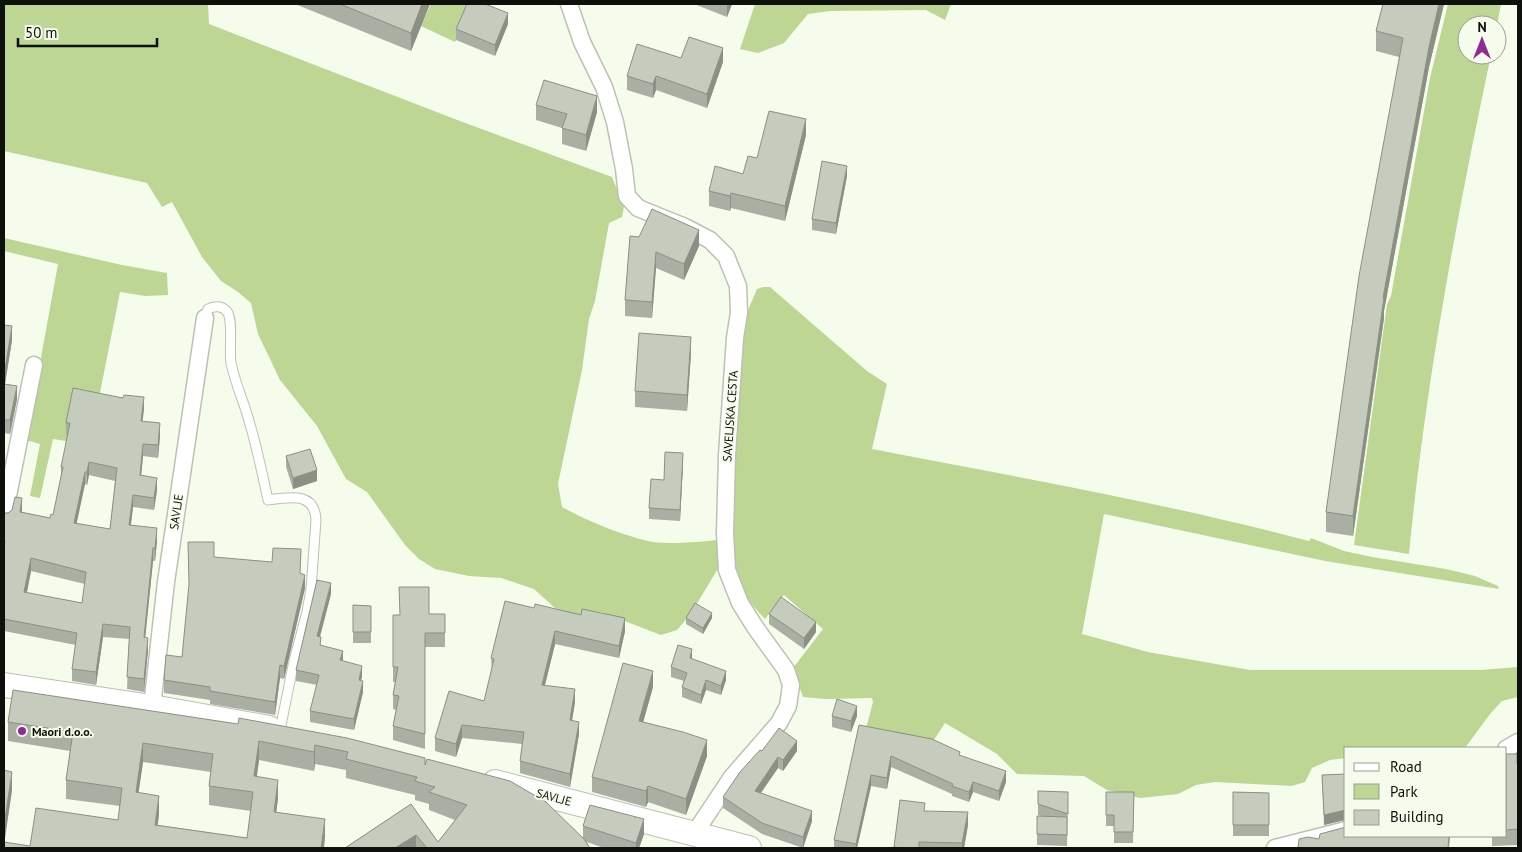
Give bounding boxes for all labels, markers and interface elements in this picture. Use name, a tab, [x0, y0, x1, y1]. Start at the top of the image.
scale bar	[18, 15, 156, 47]
north arrow	[1457, 15, 1507, 65]
text: N	[1477, 18, 1487, 36]
text: 50 m	[25, 23, 58, 42]
street label: SAVELJSKA CESTA	[719, 370, 741, 462]
street label: SAVLJE	[166, 493, 186, 531]
place label: Maori d.o.o.	[32, 724, 92, 739]
marker: Maori d.o.o.	[16, 725, 28, 737]
legend	[1344, 747, 1507, 837]
text: Road	[1390, 757, 1422, 776]
text: Park	[1390, 782, 1418, 801]
street label: SAVLJE	[535, 785, 573, 809]
text: Building	[1390, 807, 1444, 826]

